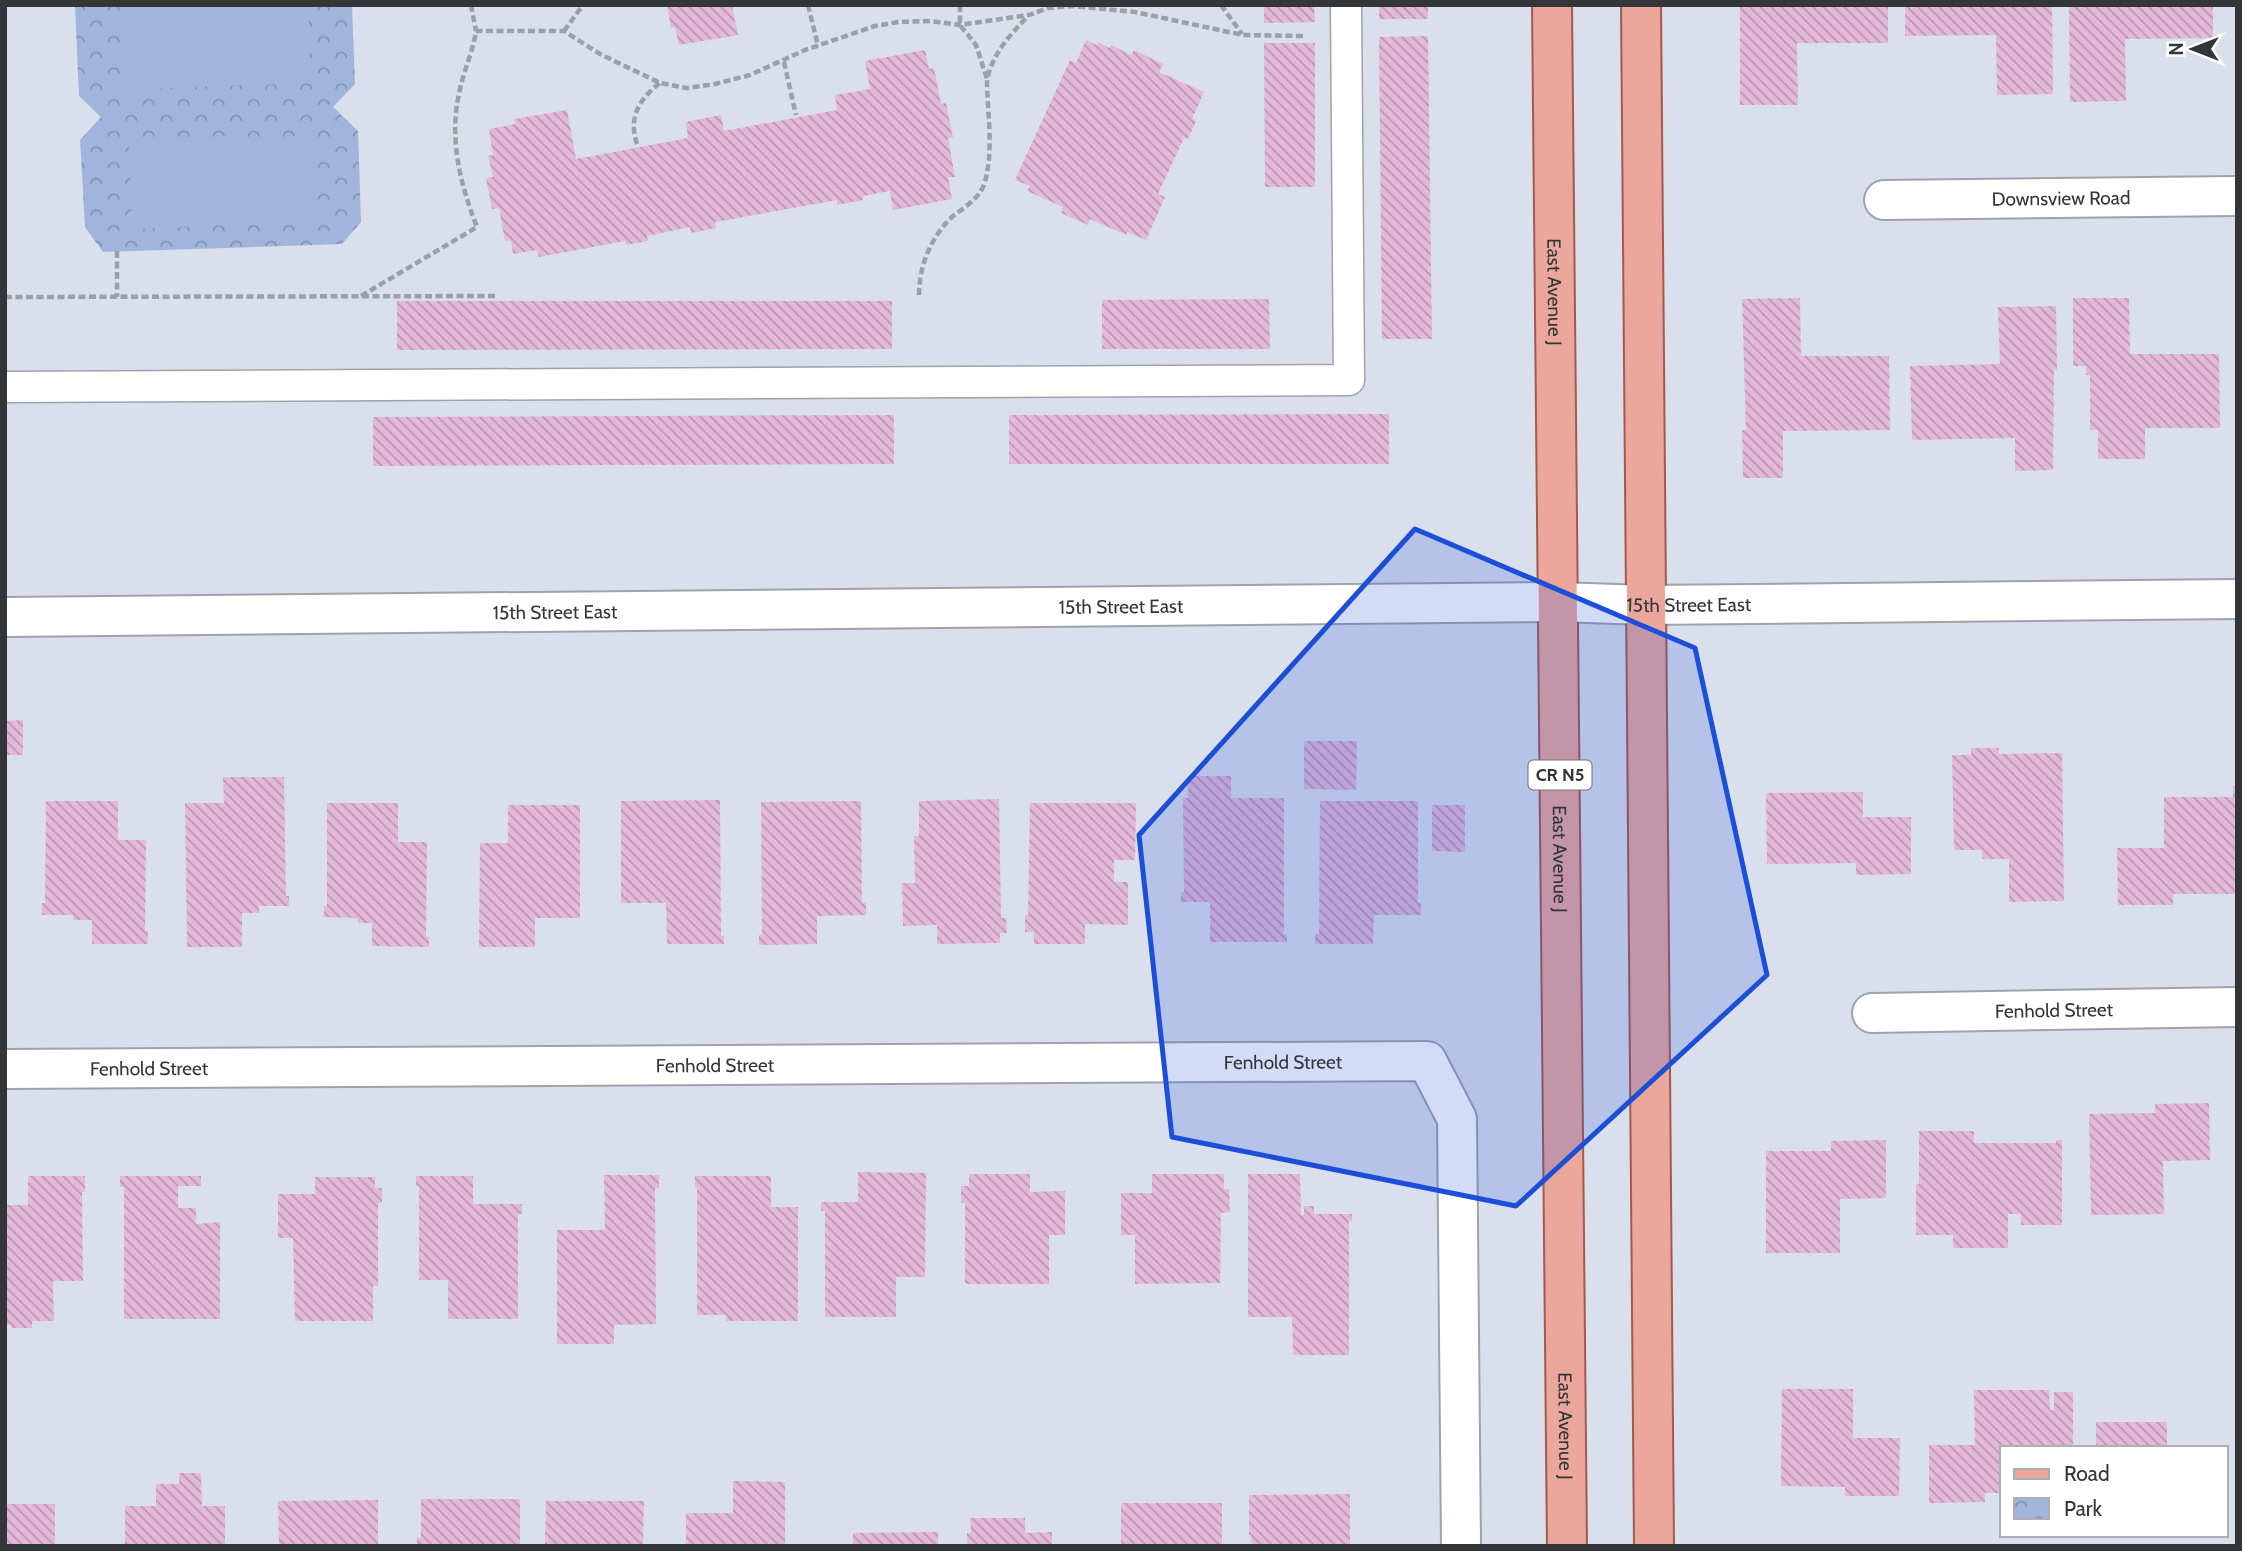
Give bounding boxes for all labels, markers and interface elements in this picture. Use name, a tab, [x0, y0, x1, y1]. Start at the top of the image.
north arrow	[2158, 14, 2228, 84]
text: N	[2165, 42, 2188, 56]
street label: Downsview Road	[1991, 186, 2131, 211]
street label: East Avenue J	[1542, 238, 1566, 346]
street label: 15th Street East	[1626, 593, 1752, 617]
street label: 15th Street East	[1059, 595, 1184, 619]
street label: 15th Street East	[493, 600, 618, 624]
road number: CR N5	[1528, 760, 1592, 790]
street label: East Avenue J	[1548, 805, 1572, 913]
street label: Fenhold Street	[1995, 998, 2114, 1023]
street label: Fenhold Street	[1224, 1050, 1343, 1074]
street label: Fenhold Street	[656, 1054, 775, 1077]
street label: Fenhold Street	[90, 1057, 209, 1081]
street label: East Avenue J	[1553, 1372, 1577, 1480]
legend	[2000, 1446, 2228, 1537]
text: Road	[2064, 1461, 2110, 1486]
text: Park	[2064, 1496, 2102, 1521]

